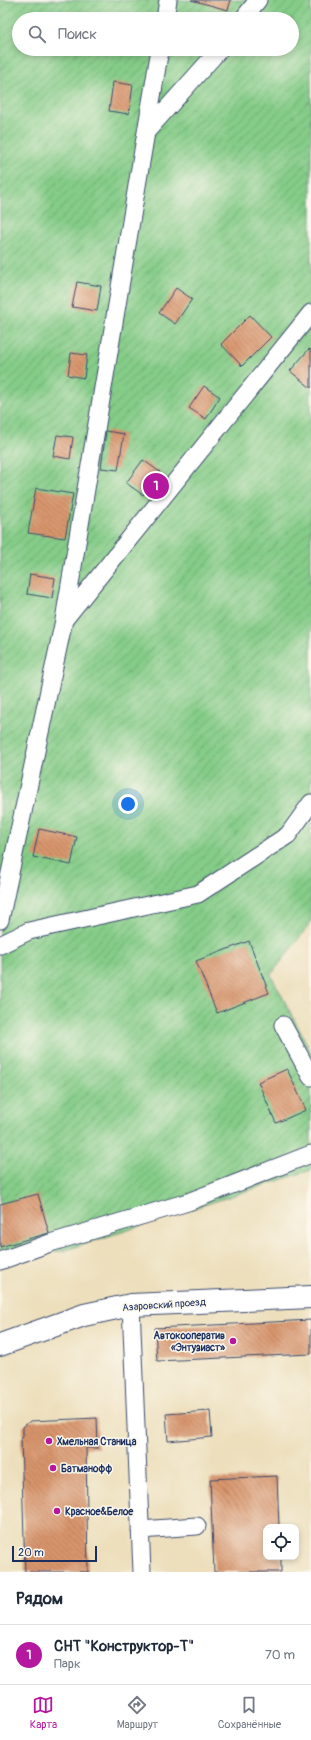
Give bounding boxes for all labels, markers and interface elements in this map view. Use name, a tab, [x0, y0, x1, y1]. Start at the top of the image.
search box	[12, 12, 299, 56]
icon: search	[26, 23, 48, 45]
text: Поиск	[58, 25, 97, 44]
pin: 1	[143, 471, 169, 501]
your location	[118, 794, 138, 814]
street label: Азаровский проезд	[122, 1296, 206, 1314]
place label: Автокооператив «Энтузиаст»	[154, 1330, 226, 1354]
marker: Автокооператив «Энтузиаст»	[228, 1336, 238, 1346]
marker: Хмельная Станица	[44, 1436, 54, 1446]
place label: Хмельная Станица	[57, 1436, 137, 1448]
marker: Батманофф	[48, 1463, 58, 1473]
place label: Батманофф	[61, 1463, 112, 1475]
marker: Красное&Белое	[52, 1506, 62, 1516]
place label: Красное&Белое	[65, 1506, 134, 1518]
map controls	[263, 1524, 299, 1560]
button: locate	[263, 1524, 299, 1560]
scale bar	[12, 1544, 97, 1563]
text: 20 m	[18, 1546, 44, 1559]
text: Рядом	[16, 1588, 63, 1609]
text: СНТ "Конструктор-Т"	[54, 1637, 194, 1656]
text: 1	[26, 1647, 32, 1663]
text: 70 m	[265, 1647, 295, 1663]
text: Парк	[54, 1656, 81, 1672]
tab: Карта	[30, 1694, 57, 1731]
tab: Маршрут	[117, 1694, 158, 1731]
tab: Сохранённые	[218, 1694, 281, 1731]

